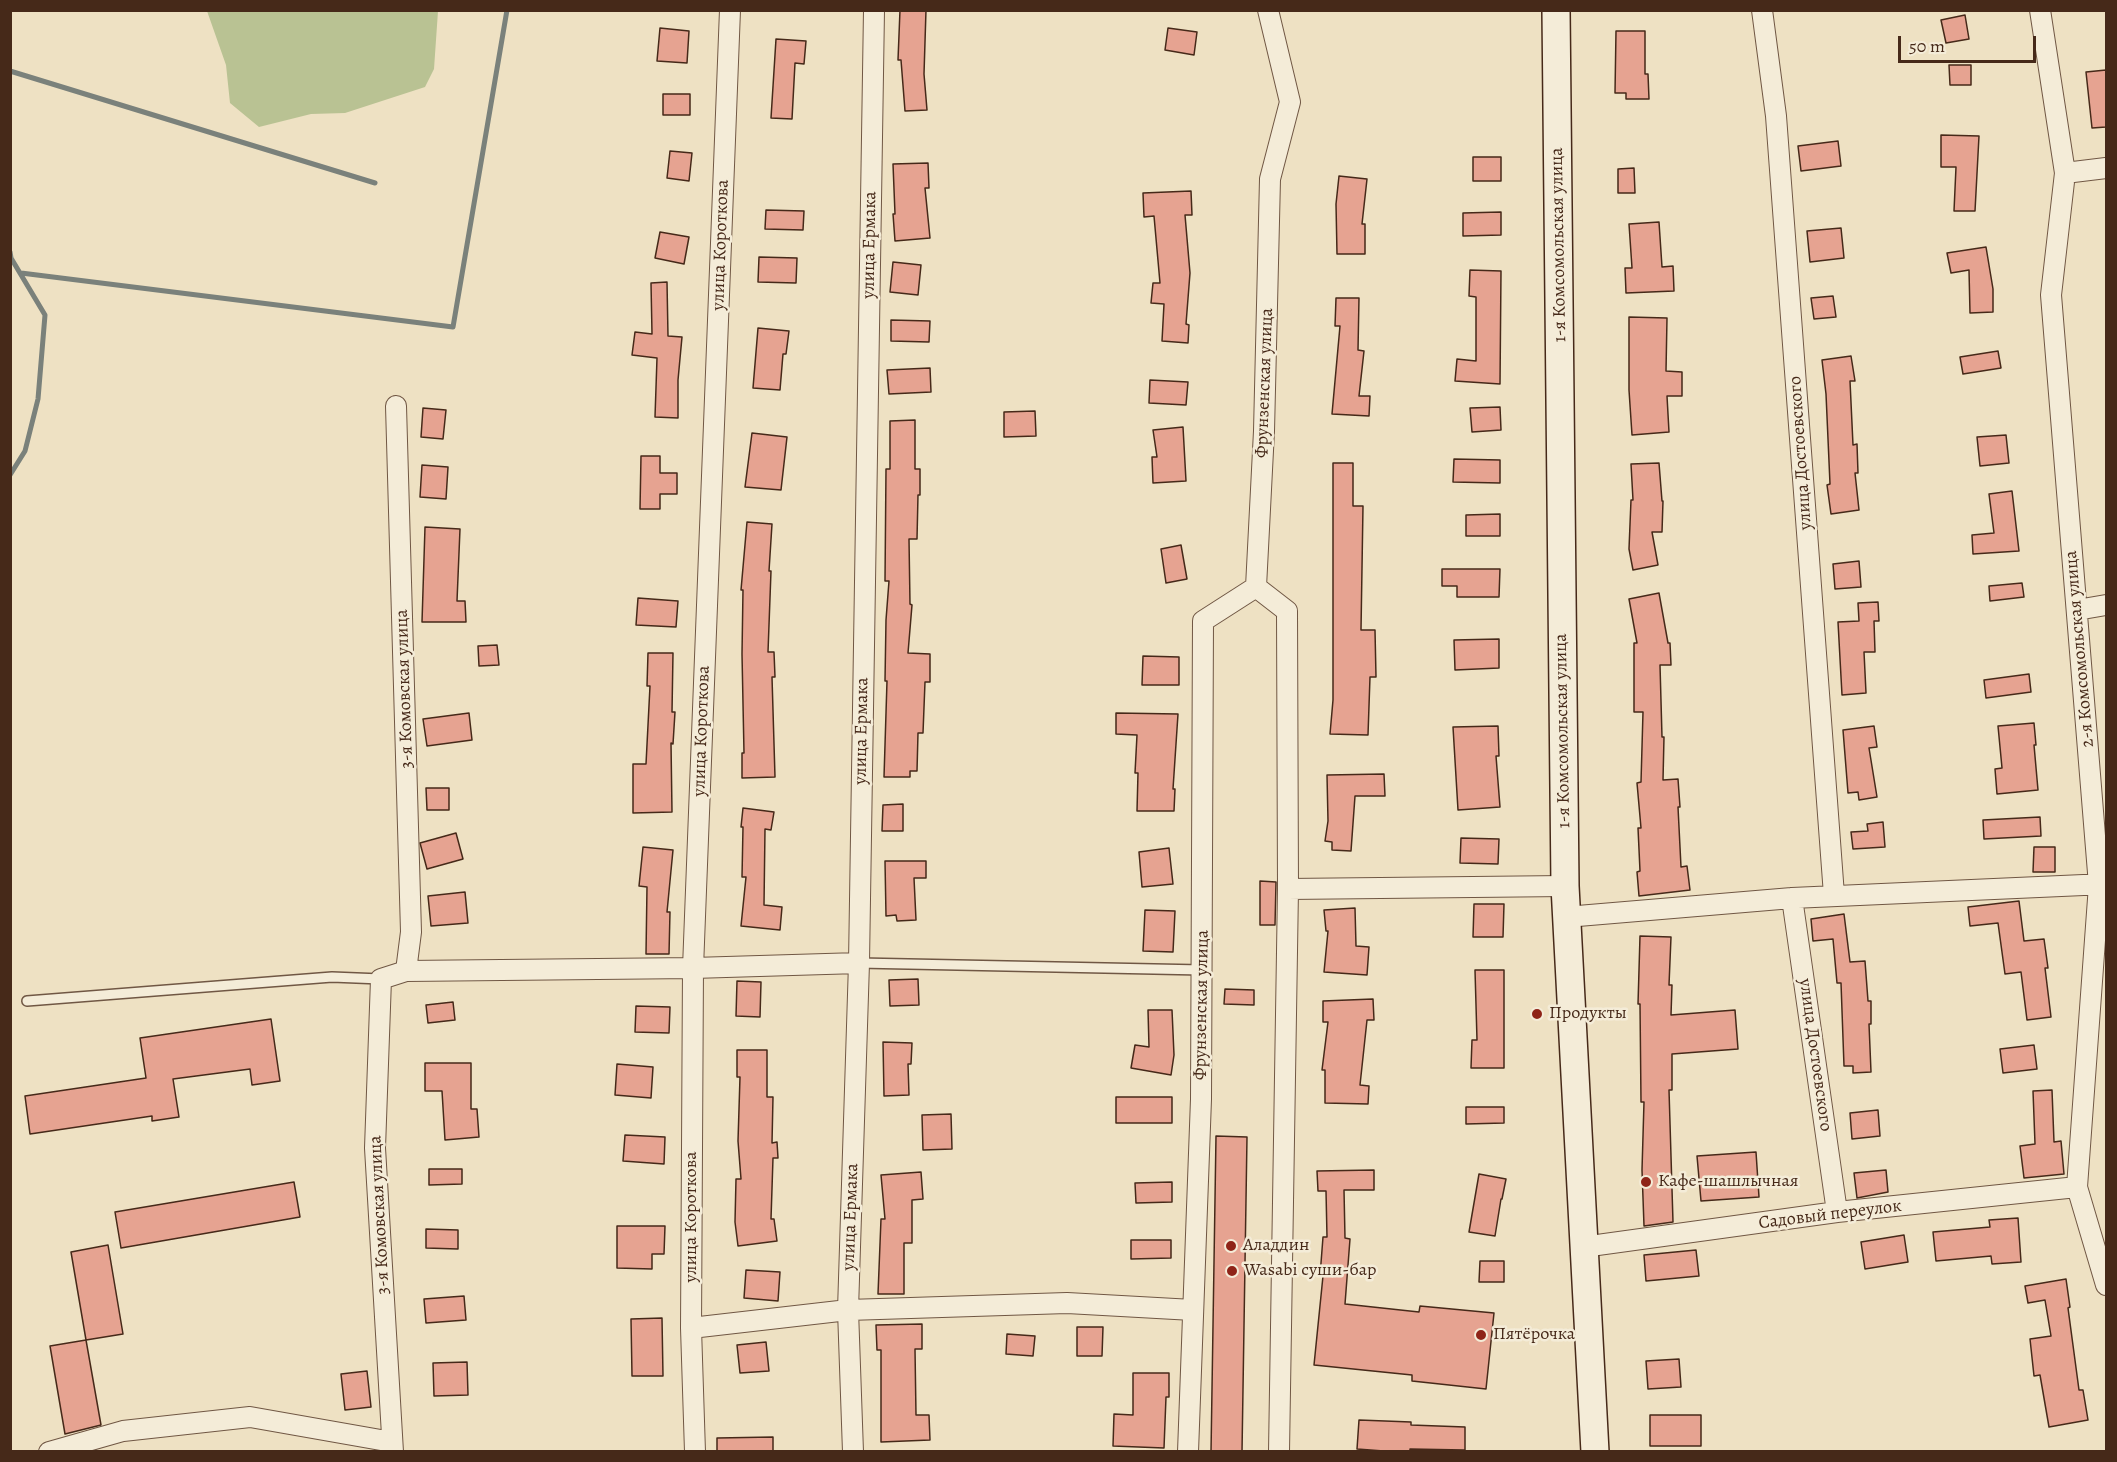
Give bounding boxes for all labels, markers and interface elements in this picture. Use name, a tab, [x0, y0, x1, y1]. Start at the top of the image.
scale bar	[1901, 24, 2039, 62]
text: 50 m	[1909, 34, 1945, 58]
street label: 1-я Комсомольская улица	[1547, 147, 1571, 343]
street label: улица Короткова	[708, 179, 734, 311]
street label: улица Ермака	[858, 191, 882, 299]
street label: Фрунзенская улица	[1252, 308, 1278, 458]
street label: улица Достоевского	[1785, 375, 1817, 531]
street label: 2-я Комсомольская улица	[2061, 550, 2099, 748]
street label: 3-я Комовская улица	[391, 609, 419, 769]
street label: 1-я Комсомольская улица	[1551, 633, 1575, 829]
street label: улица Короткова	[689, 665, 715, 797]
street label: улица Ермака	[850, 677, 874, 785]
street label: Фрунзенская улица	[1190, 930, 1214, 1080]
street label: улица Достоевского	[1794, 977, 1836, 1133]
place label: Продукты	[1549, 1003, 1627, 1025]
marker: Продукты	[1530, 1007, 1544, 1021]
street label: 3-я Комовская улица	[365, 1135, 395, 1295]
street label: улица Короткова	[681, 1151, 703, 1283]
street label: улица Ермака	[838, 1163, 864, 1271]
place label: Кафе-шашлычная	[1658, 1171, 1798, 1193]
marker: Кафе-шашлычная	[1639, 1175, 1653, 1189]
street label: Садовый переулок	[1757, 1196, 1903, 1234]
place label: Аладдин	[1243, 1235, 1309, 1257]
marker: Аладдин	[1224, 1239, 1238, 1253]
place label: Wasabi суши-бар	[1244, 1260, 1376, 1282]
marker: Wasabi суши-бар	[1225, 1264, 1239, 1278]
place label: Пятёрочка	[1493, 1324, 1575, 1346]
marker: Пятёрочка	[1474, 1328, 1488, 1342]

